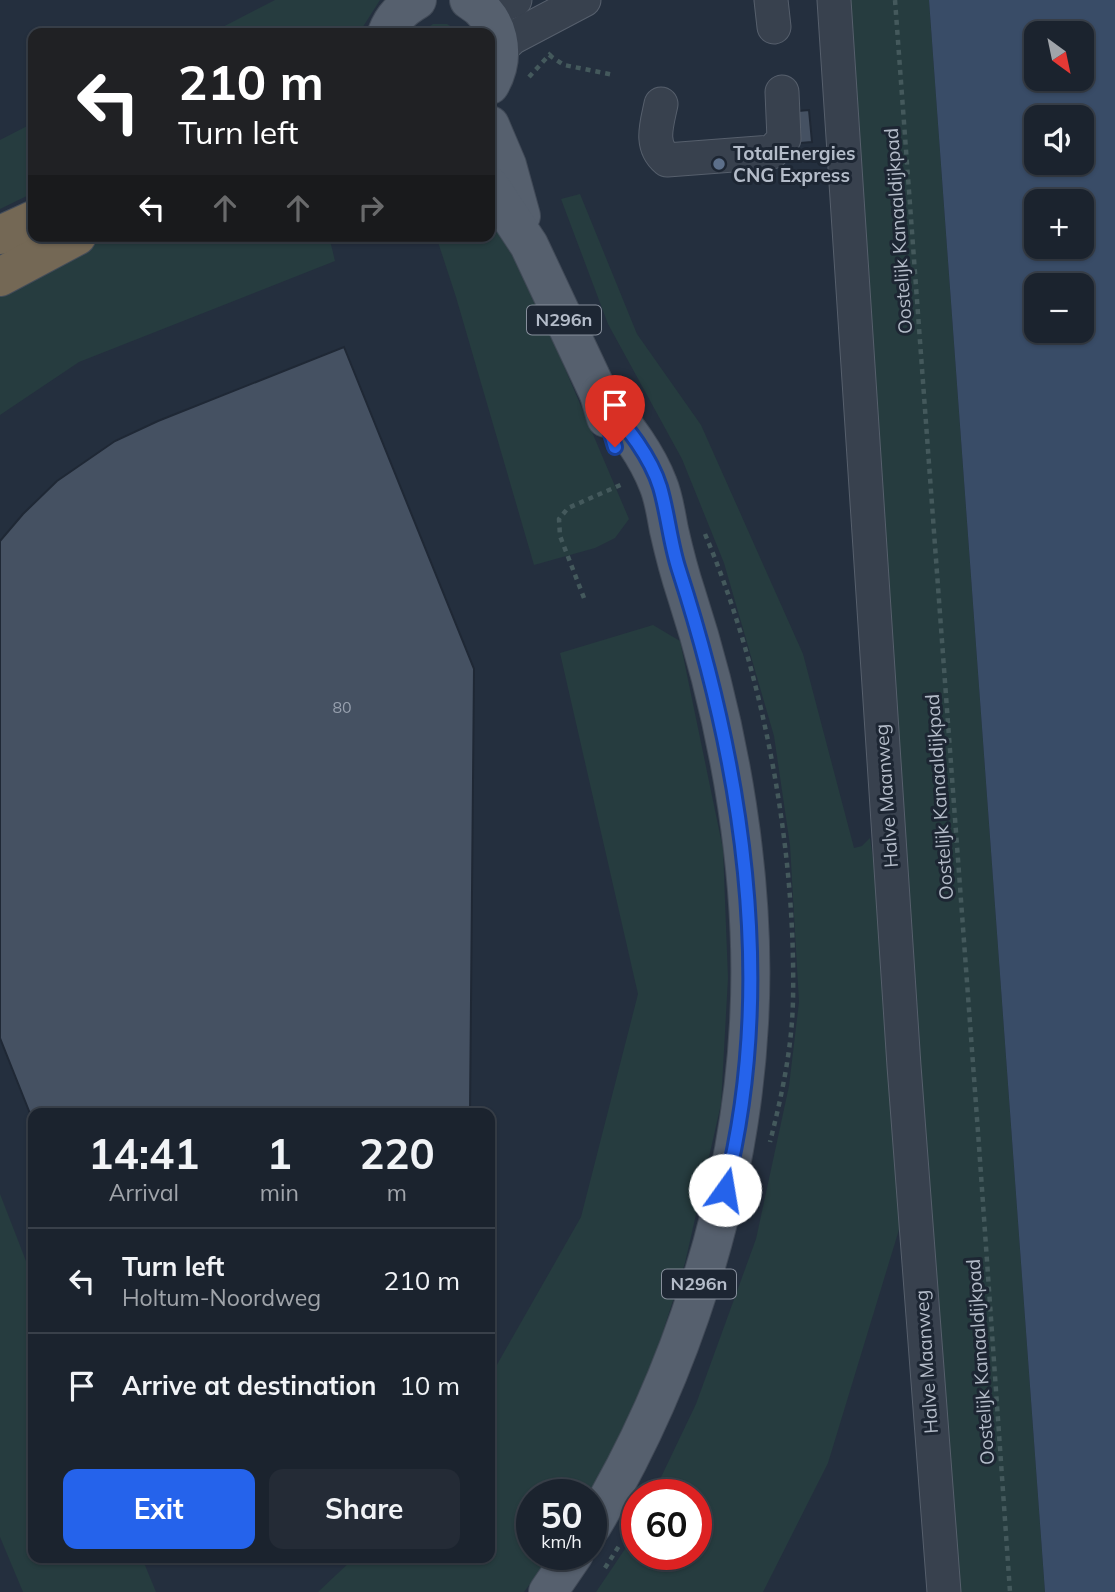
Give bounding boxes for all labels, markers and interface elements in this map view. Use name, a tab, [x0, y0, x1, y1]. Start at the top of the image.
north arrow	[1024, 21, 1094, 91]
map controls	[1024, 21, 1094, 343]
text: 210 m	[178, 51, 324, 112]
icon: left	[63, 56, 154, 147]
button: sound	[1024, 105, 1094, 175]
text: Turn left	[178, 112, 298, 152]
street label: Oostelijk Kanaaldijkpad	[879, 127, 917, 335]
place label: TotalEnergies CNG Express	[733, 141, 856, 187]
marker: TotalEnergies CNG Express	[711, 156, 727, 172]
icon: left	[133, 189, 171, 227]
icon: ahead	[206, 189, 244, 227]
icon: ahead	[279, 189, 317, 227]
icon: right	[352, 189, 390, 227]
button: +	[1024, 189, 1094, 259]
button: −	[1024, 273, 1094, 343]
road number: N296n	[527, 306, 601, 334]
pin	[585, 375, 645, 447]
icon: arrive	[596, 386, 634, 424]
street label: Oostelijk Kanaaldijkpad	[920, 693, 958, 901]
house number: 80	[332, 697, 352, 717]
street label: Halve Maanweg	[869, 723, 903, 869]
text: 14:41	[88, 1127, 199, 1180]
text: 1	[267, 1127, 292, 1180]
text: 220	[359, 1127, 435, 1180]
position arrow	[688, 1153, 762, 1227]
text: Arrival	[109, 1178, 179, 1207]
text: min	[260, 1178, 299, 1207]
text: m	[387, 1178, 407, 1207]
text: Turn left	[122, 1250, 224, 1283]
street label: Oostelijk Kanaaldijkpad	[961, 1258, 999, 1466]
icon: left	[63, 1262, 101, 1300]
text: 210 m	[384, 1264, 460, 1297]
road number: N296n	[662, 1269, 736, 1298]
text: Holtum-Noordweg	[122, 1283, 321, 1312]
street label: Halve Maanweg	[909, 1289, 943, 1435]
icon: arrive	[63, 1367, 101, 1405]
text: Arrive at destination	[122, 1369, 377, 1402]
text: 10 m	[399, 1369, 460, 1402]
button: Exit	[63, 1469, 255, 1549]
button: Share	[269, 1469, 460, 1549]
speed limit sign: 60	[621, 1479, 712, 1570]
text: 50	[540, 1493, 583, 1537]
text: km/h	[541, 1530, 582, 1553]

